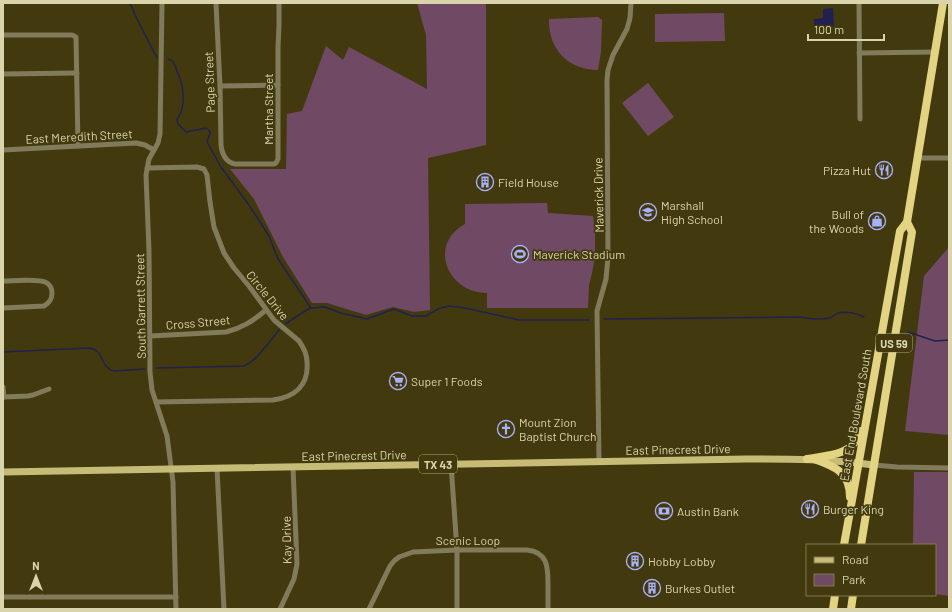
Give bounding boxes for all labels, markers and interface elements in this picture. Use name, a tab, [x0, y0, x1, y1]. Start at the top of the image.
scale bar	[808, 16, 884, 42]
text: 100 m	[814, 22, 844, 36]
street label: Page Street	[201, 51, 217, 113]
street label: Martha Street	[261, 73, 275, 145]
street label: East Meredith Street	[25, 126, 133, 146]
street label: Maverick Drive	[590, 157, 606, 233]
restaurant icon: Pizza Hut	[874, 160, 894, 180]
place label: Pizza Hut	[823, 163, 871, 177]
building icon: Field House	[475, 172, 495, 192]
place label: Field House	[498, 175, 559, 189]
place label: Marshall High School	[661, 198, 723, 226]
school or university icon: Marshall High School	[638, 202, 658, 222]
place label: Bull of the Woods	[809, 207, 864, 235]
shop icon: Bull of the Woods	[867, 211, 887, 231]
sports icon: Maverick Stadium	[510, 244, 530, 264]
place label: Maverick Stadium	[533, 247, 625, 261]
street label: South Garrett Street	[132, 253, 148, 359]
street label: Circle Drive	[244, 268, 292, 322]
street label: Cross Street	[165, 312, 231, 332]
road number: US 59	[876, 334, 912, 352]
street label: East End Boulevard South	[836, 348, 874, 482]
supermarket icon: Super 1 Foods	[388, 371, 408, 391]
place label: Super 1 Foods	[411, 374, 483, 388]
place label: Mount Zion Baptist Church	[519, 415, 596, 443]
church icon: Mount Zion Baptist Church	[496, 419, 516, 439]
street label: East Pinecrest Drive	[625, 441, 731, 457]
street label: East Pinecrest Drive	[301, 447, 407, 463]
road number: TX 43	[419, 455, 457, 473]
restaurant icon: Burger King	[800, 499, 820, 519]
bank icon: Austin Bank	[654, 501, 674, 521]
place label: Burger King	[823, 502, 884, 516]
place label: Austin Bank	[677, 504, 739, 518]
street label: Kay Drive	[279, 516, 293, 564]
street label: Scenic Loop	[436, 533, 500, 547]
legend	[806, 544, 936, 596]
building icon: Hobby Lobby	[625, 551, 645, 571]
text: Road	[842, 552, 869, 566]
place label: Hobby Lobby	[648, 554, 716, 568]
north arrow	[16, 556, 56, 596]
text: N	[32, 559, 40, 572]
text: Park	[842, 572, 866, 586]
building icon: Burkes Outlet	[642, 578, 662, 598]
place label: Burkes Outlet	[665, 581, 735, 595]

